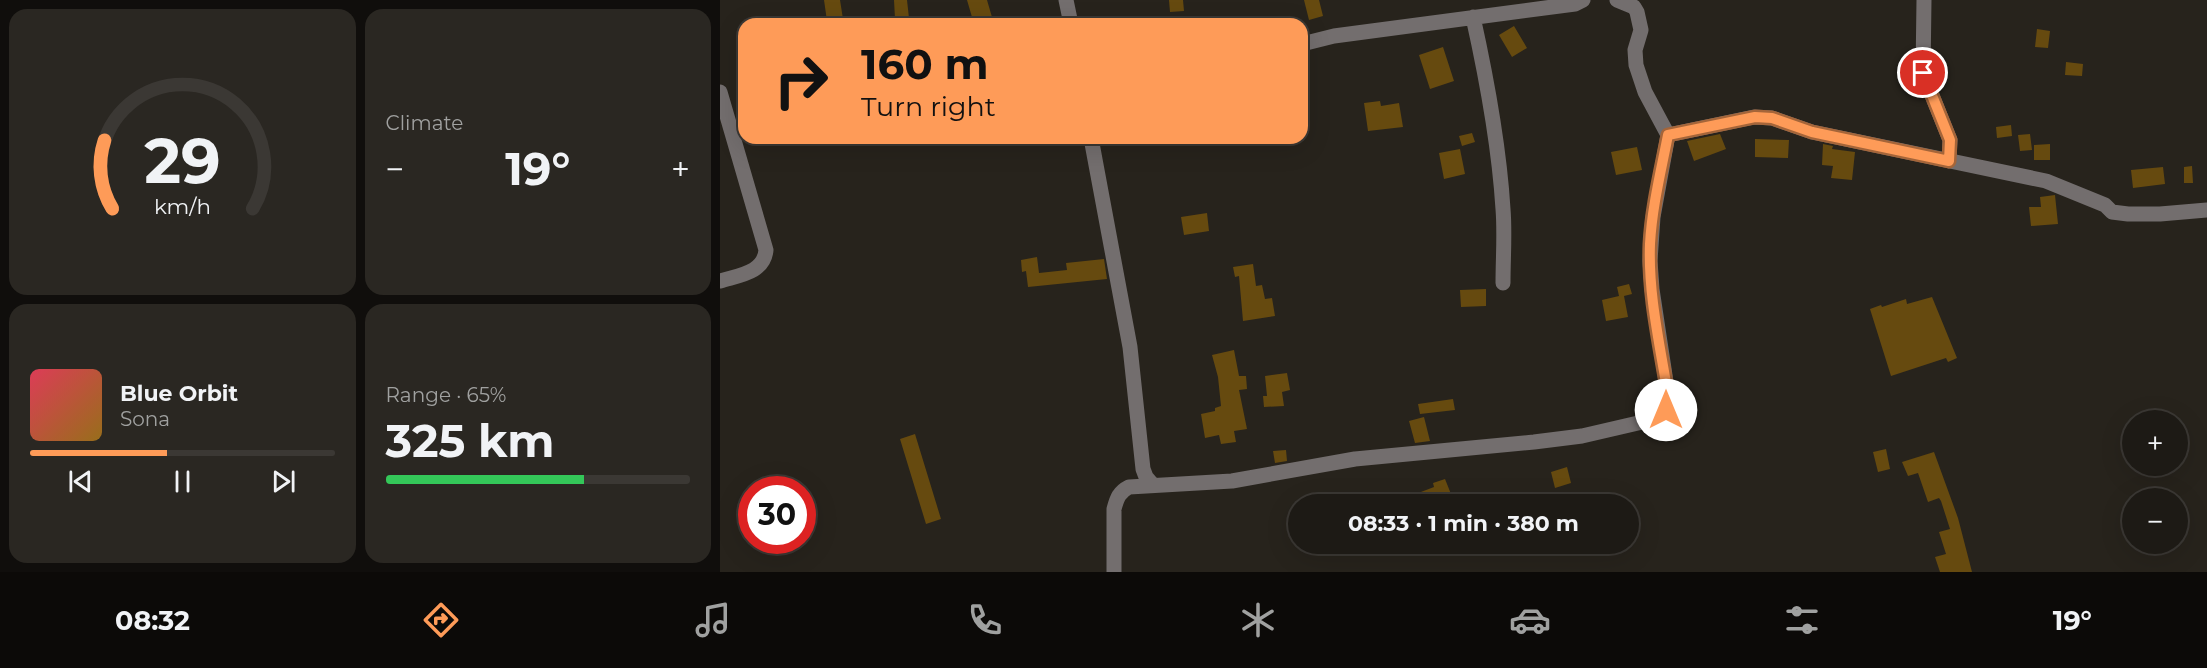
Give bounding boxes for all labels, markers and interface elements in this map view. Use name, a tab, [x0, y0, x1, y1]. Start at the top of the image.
text: 160 m	[861, 38, 989, 90]
icon: right	[762, 42, 840, 120]
pin	[1897, 47, 1948, 98]
icon: arrive	[1906, 56, 1939, 89]
text: Turn right	[861, 90, 996, 123]
text: Climate	[386, 111, 463, 135]
text: 29	[144, 123, 221, 199]
text: 19°	[505, 141, 570, 196]
text: −	[386, 149, 404, 189]
text: +	[671, 149, 690, 189]
text: km/h	[154, 193, 211, 219]
position arrow	[1634, 378, 1698, 442]
text: Blue Orbit	[120, 380, 238, 407]
text: Range · 65%	[386, 383, 506, 407]
text: Sona	[120, 407, 170, 431]
map controls	[2122, 410, 2188, 554]
button: +	[2122, 410, 2188, 476]
text: 325 km	[386, 413, 555, 468]
icon: previous	[64, 465, 97, 498]
icon: pause	[166, 465, 199, 498]
icon: next	[267, 465, 300, 498]
speed limit sign: 30	[738, 476, 816, 554]
button: −	[2122, 488, 2188, 554]
text: 08:33 · 1 min · 380 m	[1348, 510, 1579, 537]
icon: directions	[420, 599, 462, 641]
icon: music	[692, 599, 734, 641]
icon: phone	[964, 599, 1006, 641]
icon: climate	[1237, 599, 1279, 641]
icon: car	[1509, 599, 1551, 641]
icon: filters	[1781, 599, 1823, 641]
text: 08:32	[115, 604, 190, 637]
text: 19°	[2053, 604, 2092, 637]

